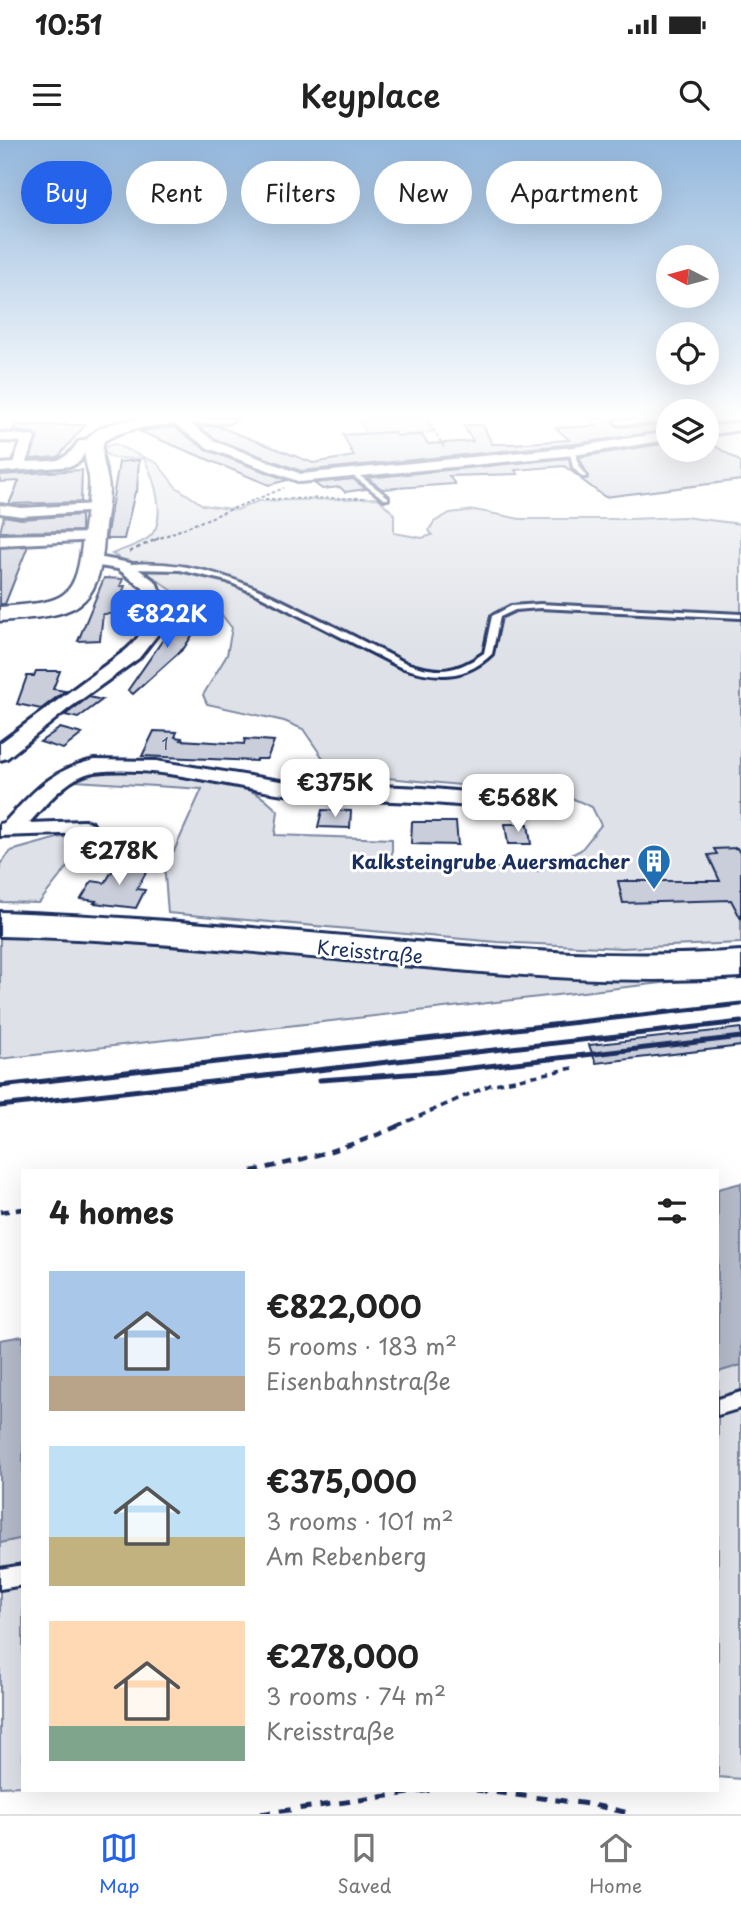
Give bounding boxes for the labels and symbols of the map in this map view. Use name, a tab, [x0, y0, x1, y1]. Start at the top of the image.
north arrow	[656, 245, 719, 308]
pin: €822K	[118, 590, 216, 650]
house number: 1	[161, 731, 169, 755]
pin: €375K	[286, 760, 384, 819]
pin: €568K	[469, 774, 567, 834]
pin: €278K	[70, 828, 168, 887]
building icon: Kalksteingrube Auersmacher	[635, 842, 673, 891]
place label: Kalksteingrube Auersmacher	[352, 847, 630, 875]
street label: Kreisstraße	[316, 932, 424, 970]

